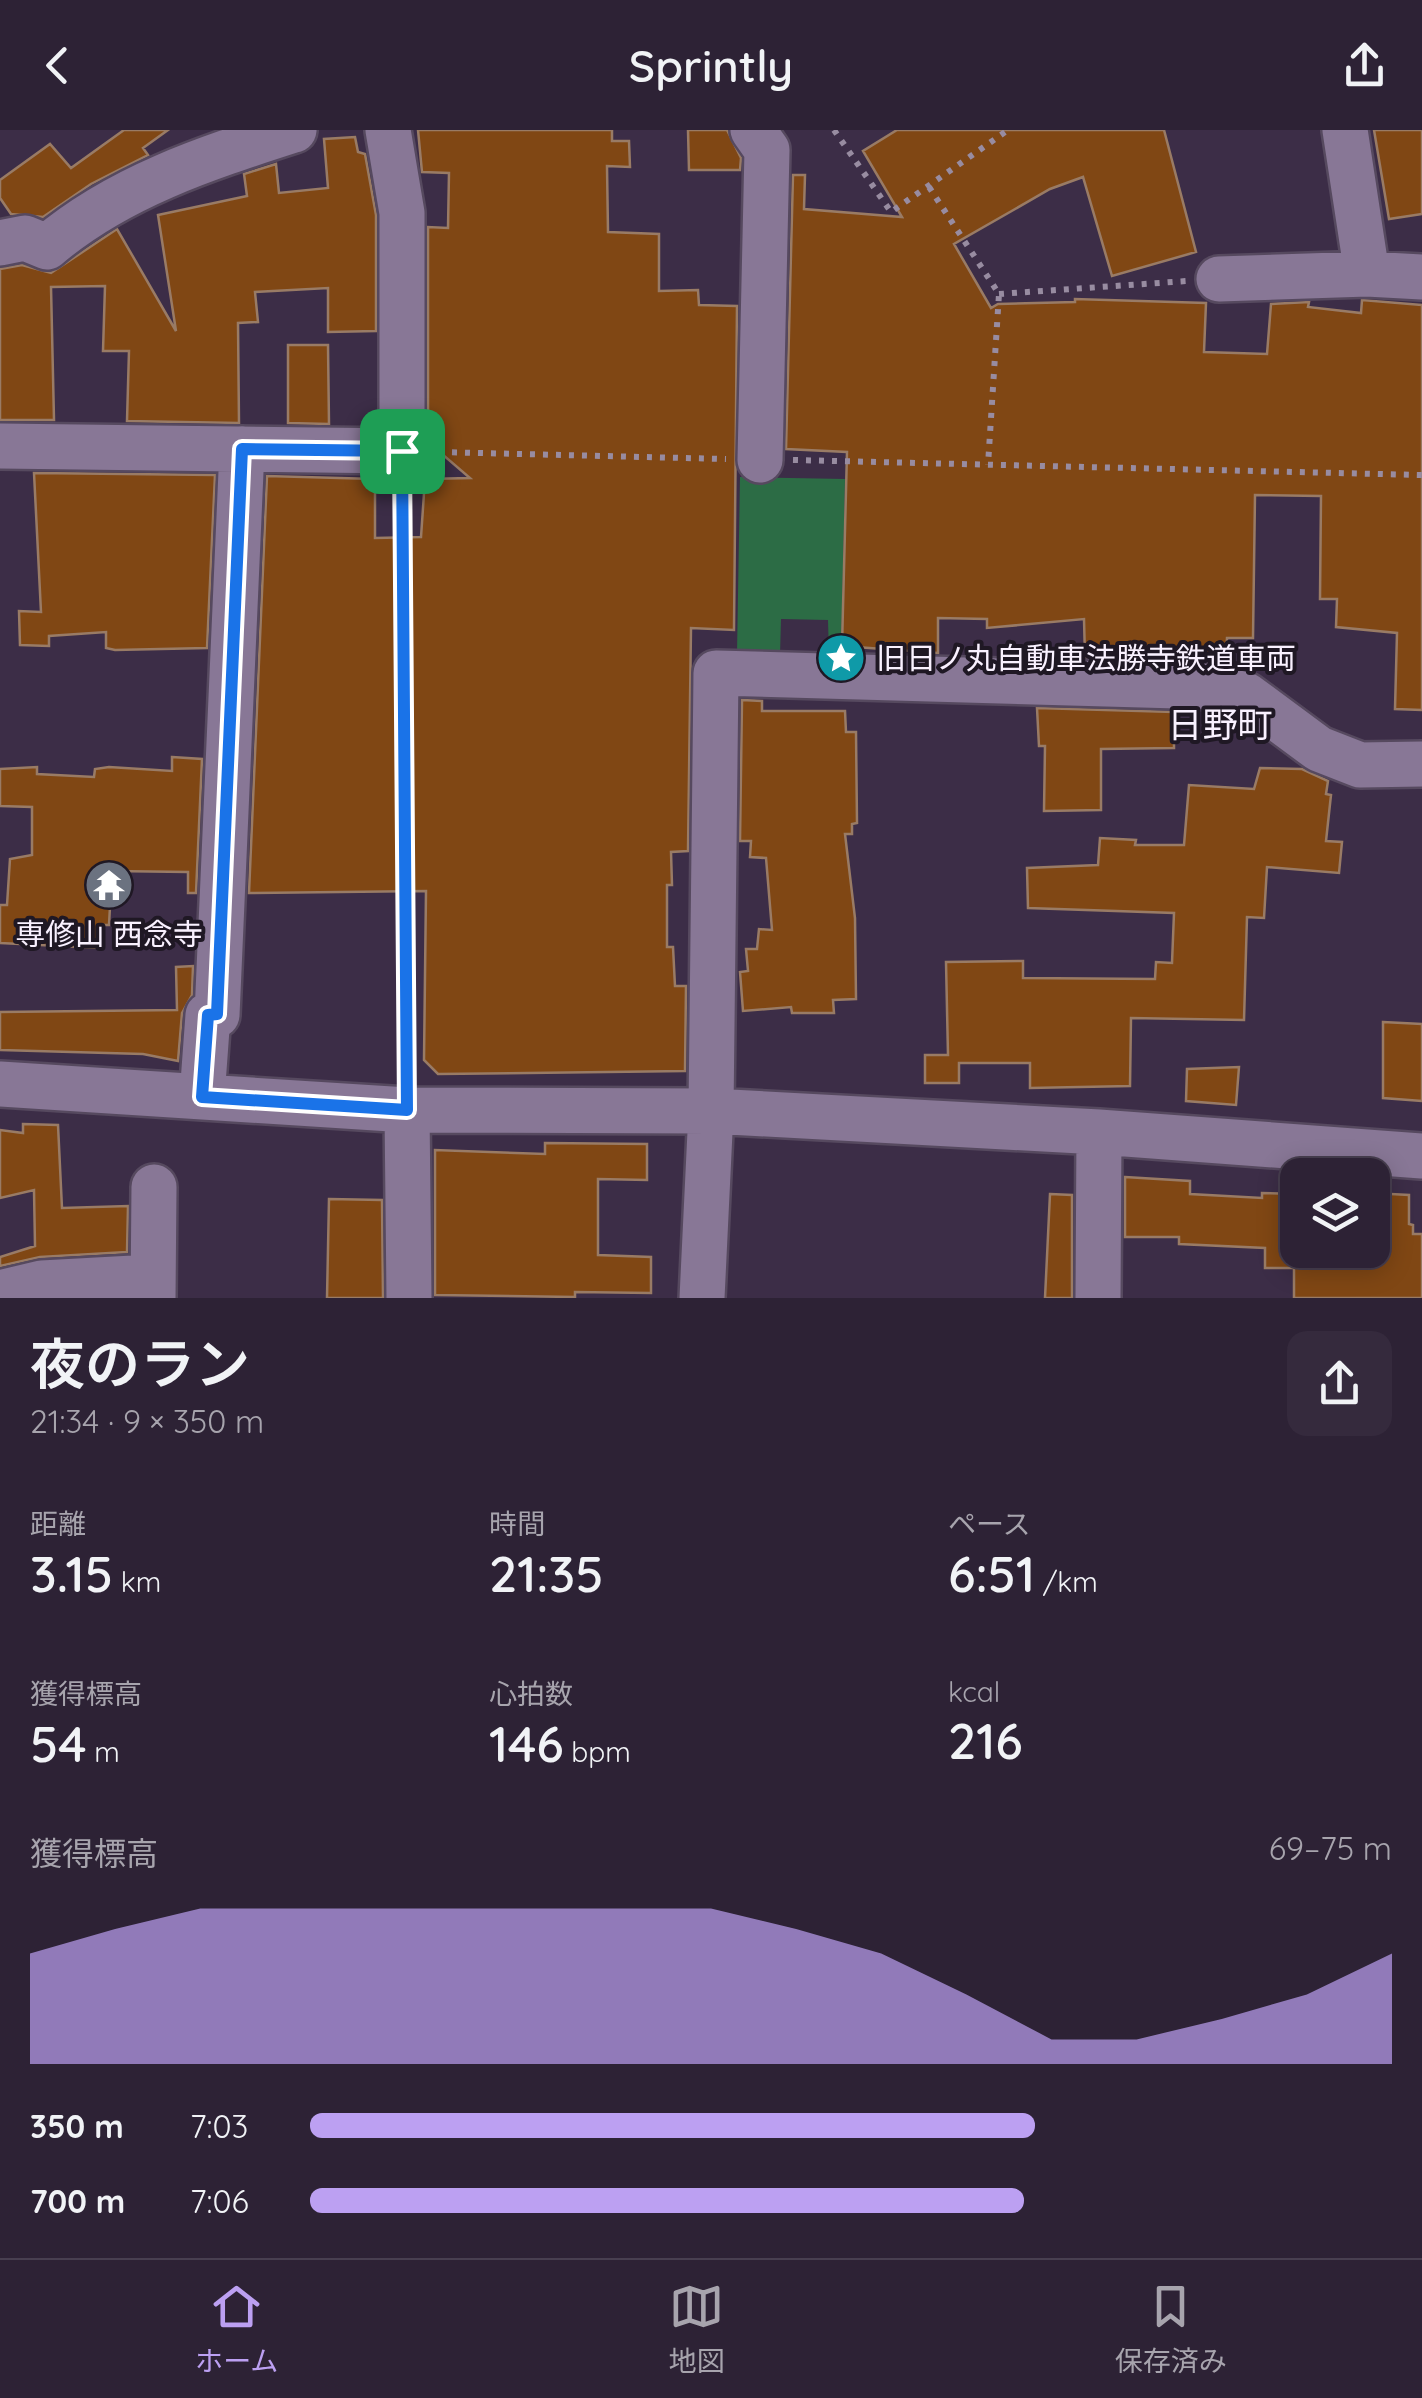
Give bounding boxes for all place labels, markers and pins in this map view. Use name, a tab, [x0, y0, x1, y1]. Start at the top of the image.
pin	[360, 409, 445, 494]
place icon: 旧日ノ丸自動車法勝寺鉄道車両	[815, 632, 867, 684]
place label: 旧日ノ丸自動車法勝寺鉄道車両	[876, 639, 1296, 677]
temple icon: 専修山 西念寺	[83, 859, 135, 911]
place label: 専修山 西念寺	[15, 915, 203, 953]

